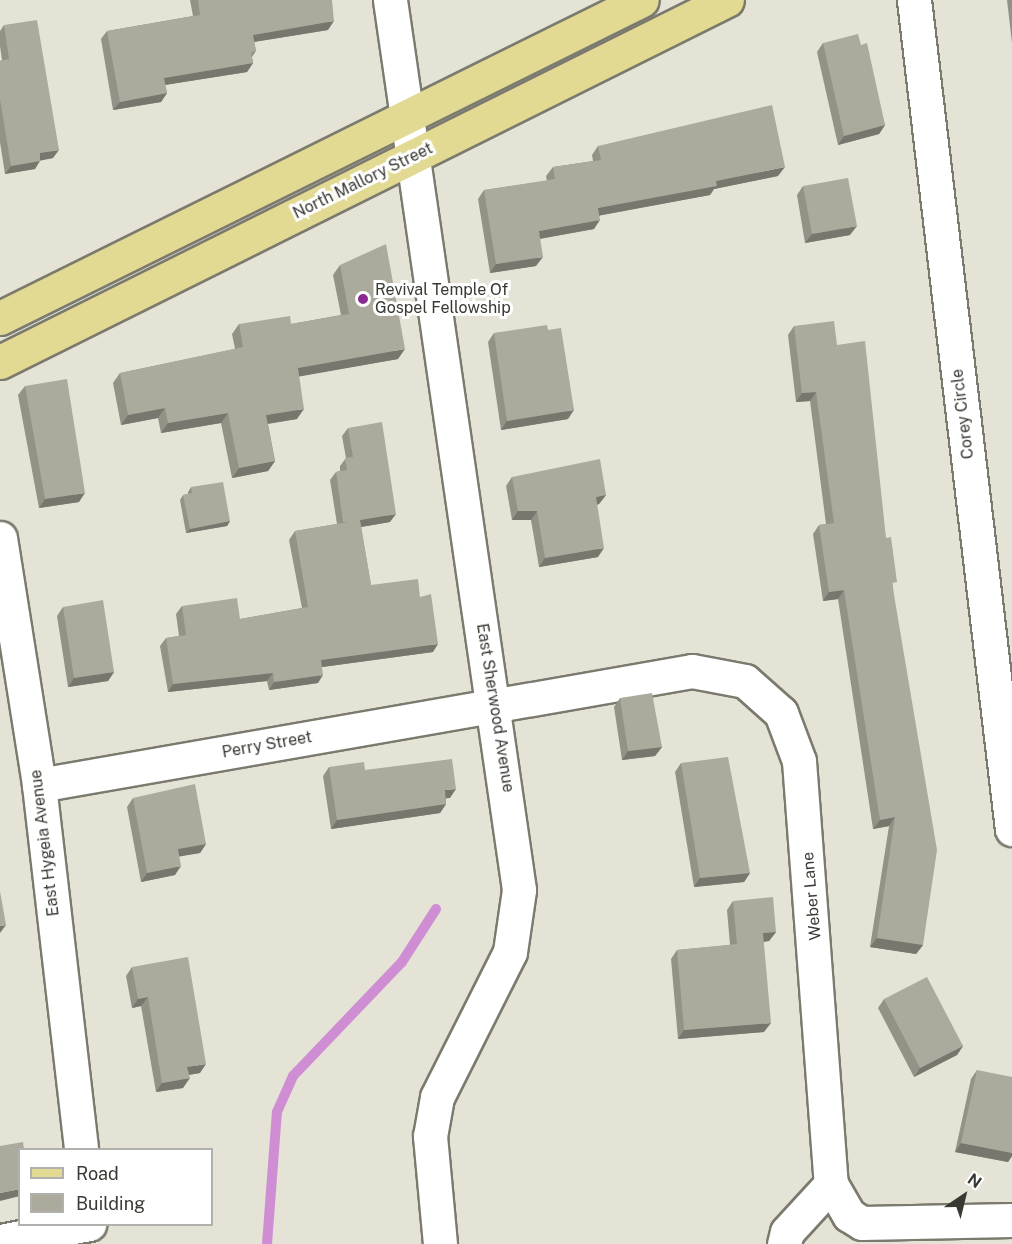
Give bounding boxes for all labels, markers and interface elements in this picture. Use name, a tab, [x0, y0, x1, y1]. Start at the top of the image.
street label: North Mallory Street	[290, 139, 436, 223]
place label: Revival Temple Of Gospel Fellowship	[375, 280, 511, 318]
marker: Revival Temple Of Gospel Fellowship	[356, 292, 370, 306]
street label: Corey Circle	[948, 368, 978, 460]
street label: East Sherwood Avenue	[472, 622, 518, 794]
street label: Perry Street	[221, 728, 313, 762]
street label: East Hygeia Avenue	[26, 769, 64, 917]
street label: Weber Lane	[799, 851, 825, 941]
legend	[18, 1148, 213, 1226]
text: Road	[76, 1163, 119, 1184]
north arrow	[934, 1166, 994, 1226]
text: N	[964, 1169, 985, 1192]
text: Building	[76, 1193, 145, 1214]

